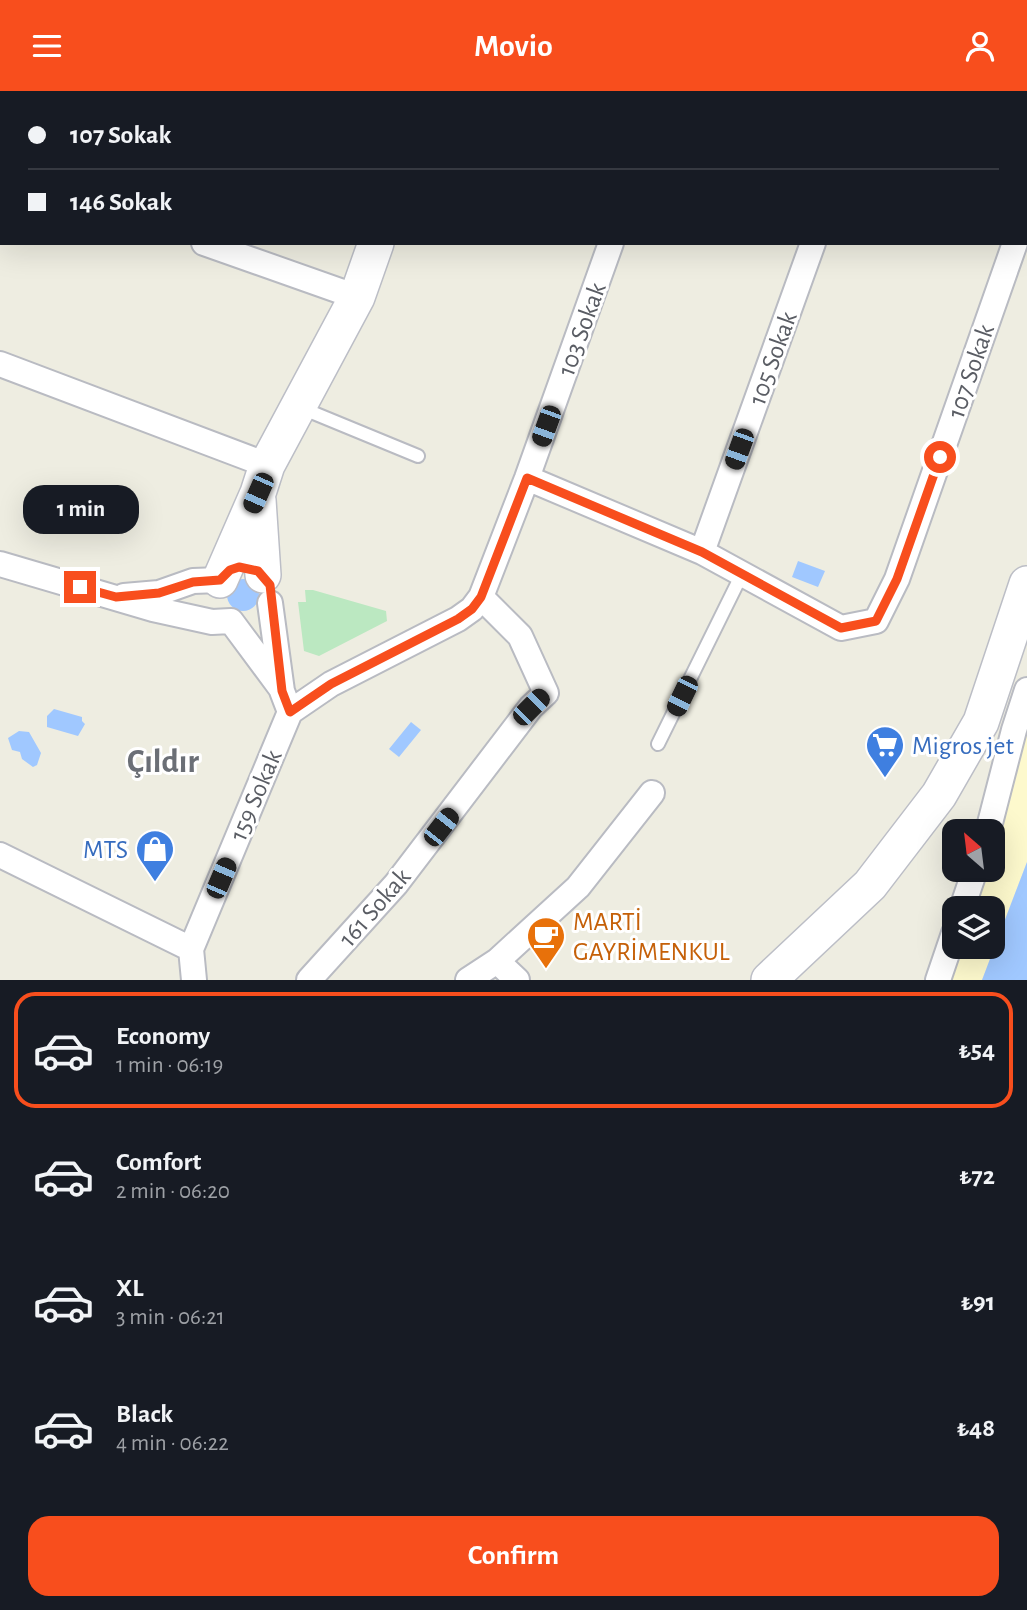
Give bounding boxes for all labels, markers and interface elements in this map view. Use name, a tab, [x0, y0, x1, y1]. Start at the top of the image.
icon: menu	[28, 27, 66, 65]
icon: person	[961, 27, 999, 65]
text: Movio	[474, 30, 553, 62]
text: 107 Sokak	[70, 122, 171, 148]
text: 146 Sokak	[70, 189, 172, 215]
street label: 103 Sokak	[553, 279, 611, 380]
street label: 105 Sokak	[744, 308, 802, 409]
street label: 107 Sokak	[943, 321, 999, 422]
car	[529, 403, 564, 449]
car	[722, 426, 757, 472]
route start	[924, 441, 956, 473]
car	[240, 470, 277, 516]
callout: 1 min	[22, 485, 138, 535]
text: 1 min	[57, 498, 105, 521]
route end	[64, 571, 96, 603]
car	[664, 673, 701, 719]
car	[509, 685, 554, 729]
supermarket icon: Migros jet	[864, 724, 906, 779]
place label: Migros jet	[912, 733, 1014, 759]
district label: Çıldır	[127, 746, 199, 779]
street label: 159 Sokak	[225, 746, 287, 845]
car	[420, 804, 463, 850]
north arrow	[942, 819, 1004, 882]
map controls	[942, 819, 1005, 959]
shop icon: MTS	[134, 828, 176, 883]
place label: MTS	[83, 837, 128, 863]
car	[204, 855, 239, 901]
street label: 161 Sokak	[334, 864, 416, 952]
button: layers	[942, 896, 1005, 959]
place label: MARTİ GAYRİMENKUL	[573, 908, 730, 965]
cafe icon: MARTİ GAYRİMENKUL	[525, 915, 567, 970]
icon: car	[32, 1019, 95, 1082]
text: Economy	[116, 1023, 210, 1049]
text: ₺54	[958, 1037, 995, 1063]
text: 1 min · 06:19	[116, 1054, 223, 1077]
icon: car	[32, 1145, 95, 1208]
text: Comfort	[116, 1149, 201, 1175]
text: ₺72	[959, 1163, 995, 1189]
text: 2 min · 06:20	[116, 1180, 230, 1203]
icon: car	[32, 1271, 95, 1334]
text: XL	[116, 1275, 143, 1301]
text: ₺91	[961, 1289, 995, 1315]
text: 3 min · 06:21	[116, 1306, 225, 1329]
icon: car	[32, 1397, 95, 1460]
text: Black	[116, 1401, 173, 1427]
text: ₺48	[957, 1415, 995, 1441]
text: 4 min · 06:22	[116, 1432, 229, 1455]
button: Confirm	[28, 1516, 999, 1596]

